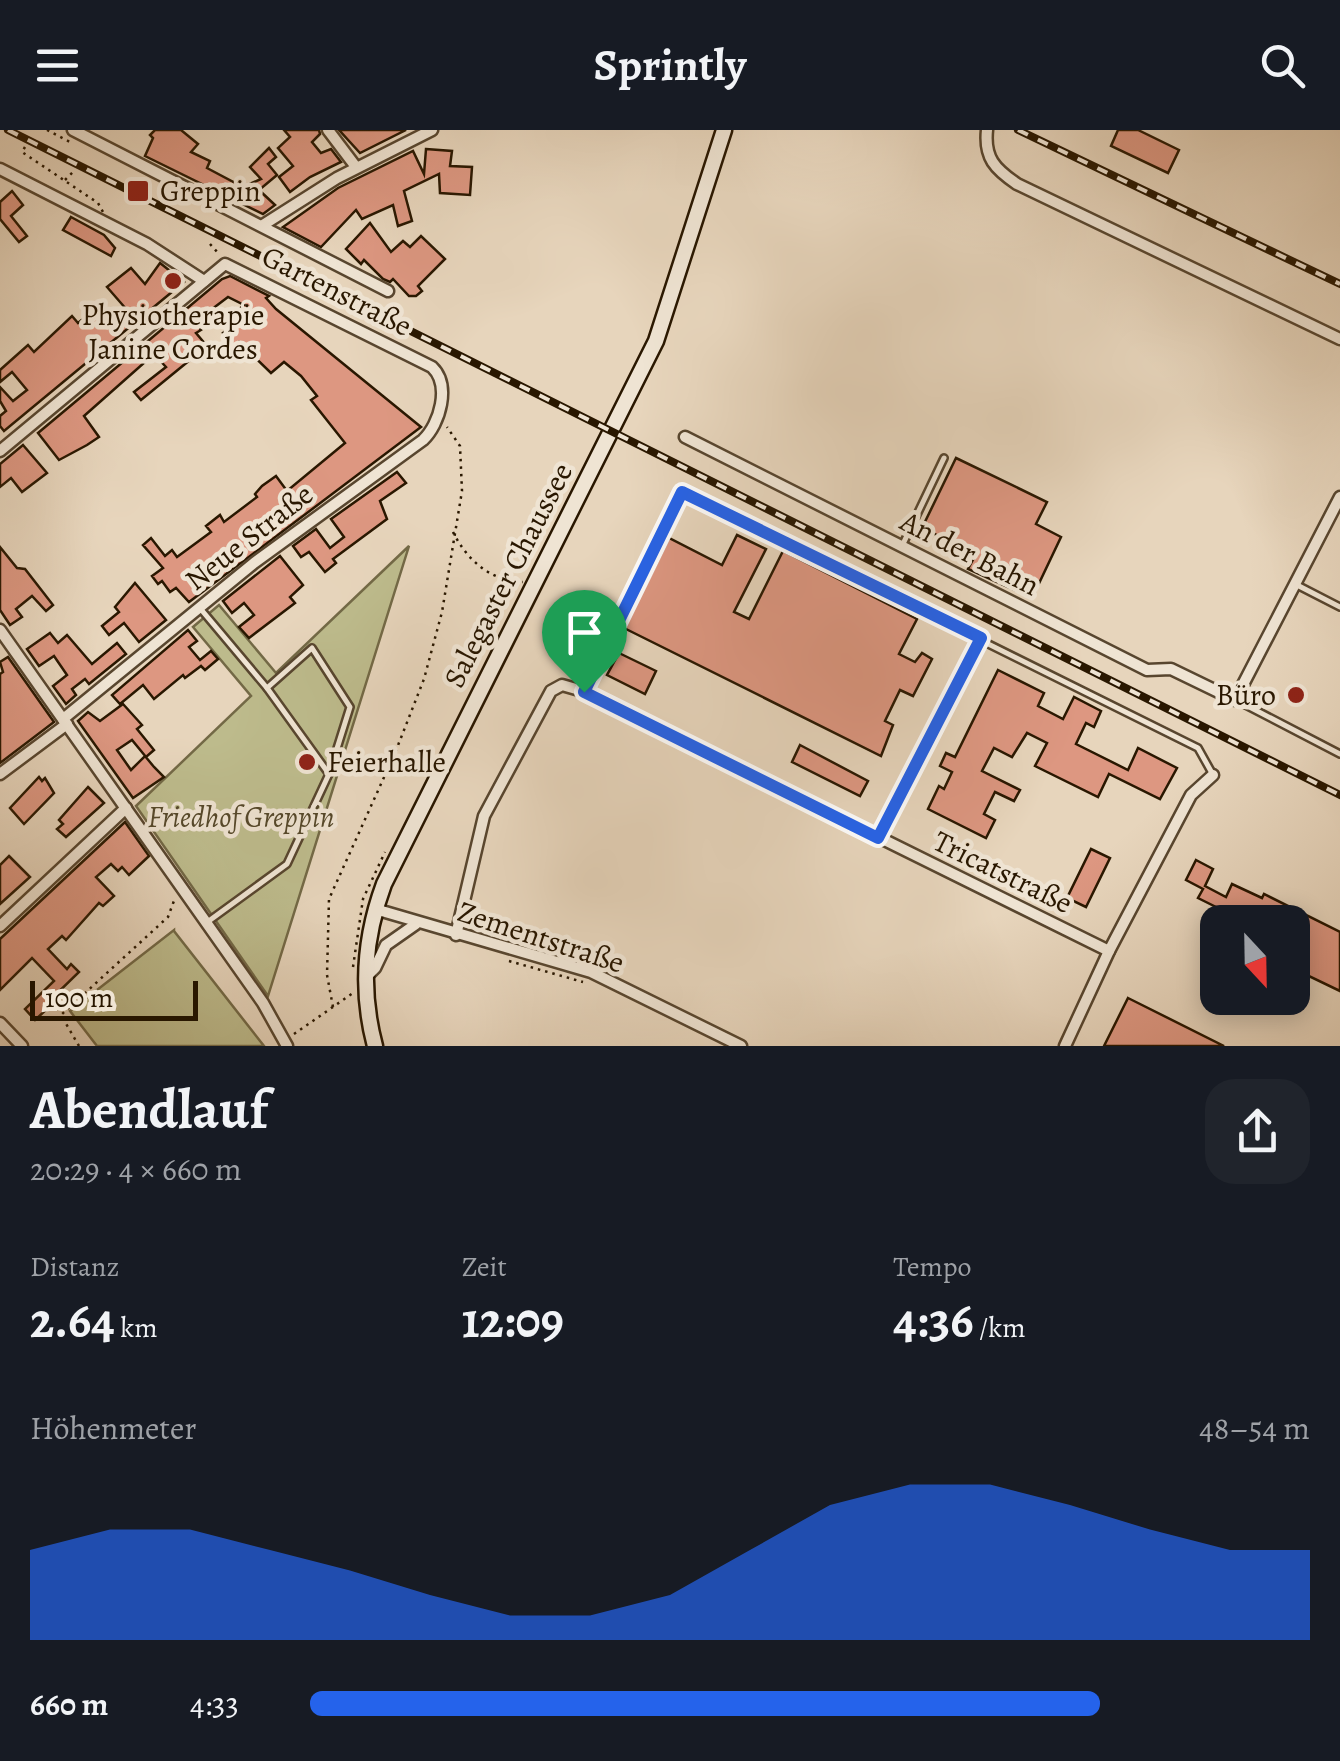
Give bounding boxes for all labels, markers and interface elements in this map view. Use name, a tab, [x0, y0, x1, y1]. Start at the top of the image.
text: Sprintly	[593, 34, 747, 96]
icon: menu	[30, 38, 85, 93]
icon: search	[1255, 38, 1310, 93]
place label: Greppin	[160, 171, 261, 211]
marker: Greppin	[125, 178, 151, 204]
street label: Gartenstraße	[255, 236, 419, 346]
marker: Physiotherapie Janine Cordes	[162, 270, 184, 292]
place label: Physiotherapie Janine Cordes	[81, 295, 265, 369]
street label: Salegaster Chaussee	[434, 456, 582, 694]
street label: Neue Straße	[177, 474, 321, 600]
street label: An der Bahn	[893, 501, 1046, 605]
pin	[542, 590, 627, 693]
icon: arrive	[557, 605, 612, 660]
place label: Büro	[1216, 675, 1276, 715]
marker: Büro	[1285, 684, 1307, 706]
place label: Feierhalle	[327, 742, 446, 782]
marker: Feierhalle	[296, 751, 318, 773]
park label: Friedhof Greppin	[148, 797, 334, 837]
street label: Tricatstraße	[927, 821, 1079, 923]
street label: Zementstraße	[453, 891, 629, 983]
north arrow	[1200, 905, 1310, 1015]
map controls	[1200, 905, 1310, 1015]
scale bar	[30, 976, 198, 1020]
text: 100 m	[45, 979, 113, 1017]
text: Abendlauf	[30, 1072, 268, 1147]
button: share	[1205, 1079, 1310, 1184]
text: 20:29 · 4 × 660 m	[30, 1147, 242, 1191]
text: Distanz	[30, 1248, 119, 1286]
text: Zeit	[462, 1248, 507, 1286]
text: Tempo	[893, 1248, 972, 1286]
text: 2.64	[30, 1286, 115, 1354]
text: 12:09	[462, 1286, 564, 1354]
text: 4:36	[893, 1286, 974, 1354]
text: km	[115, 1309, 158, 1347]
text: /km	[974, 1309, 1026, 1347]
text: Höhenmeter	[30, 1406, 197, 1450]
text: 48–54 m	[1199, 1406, 1310, 1450]
text: 660 m	[30, 1682, 108, 1726]
text: 4:33	[190, 1682, 239, 1726]

